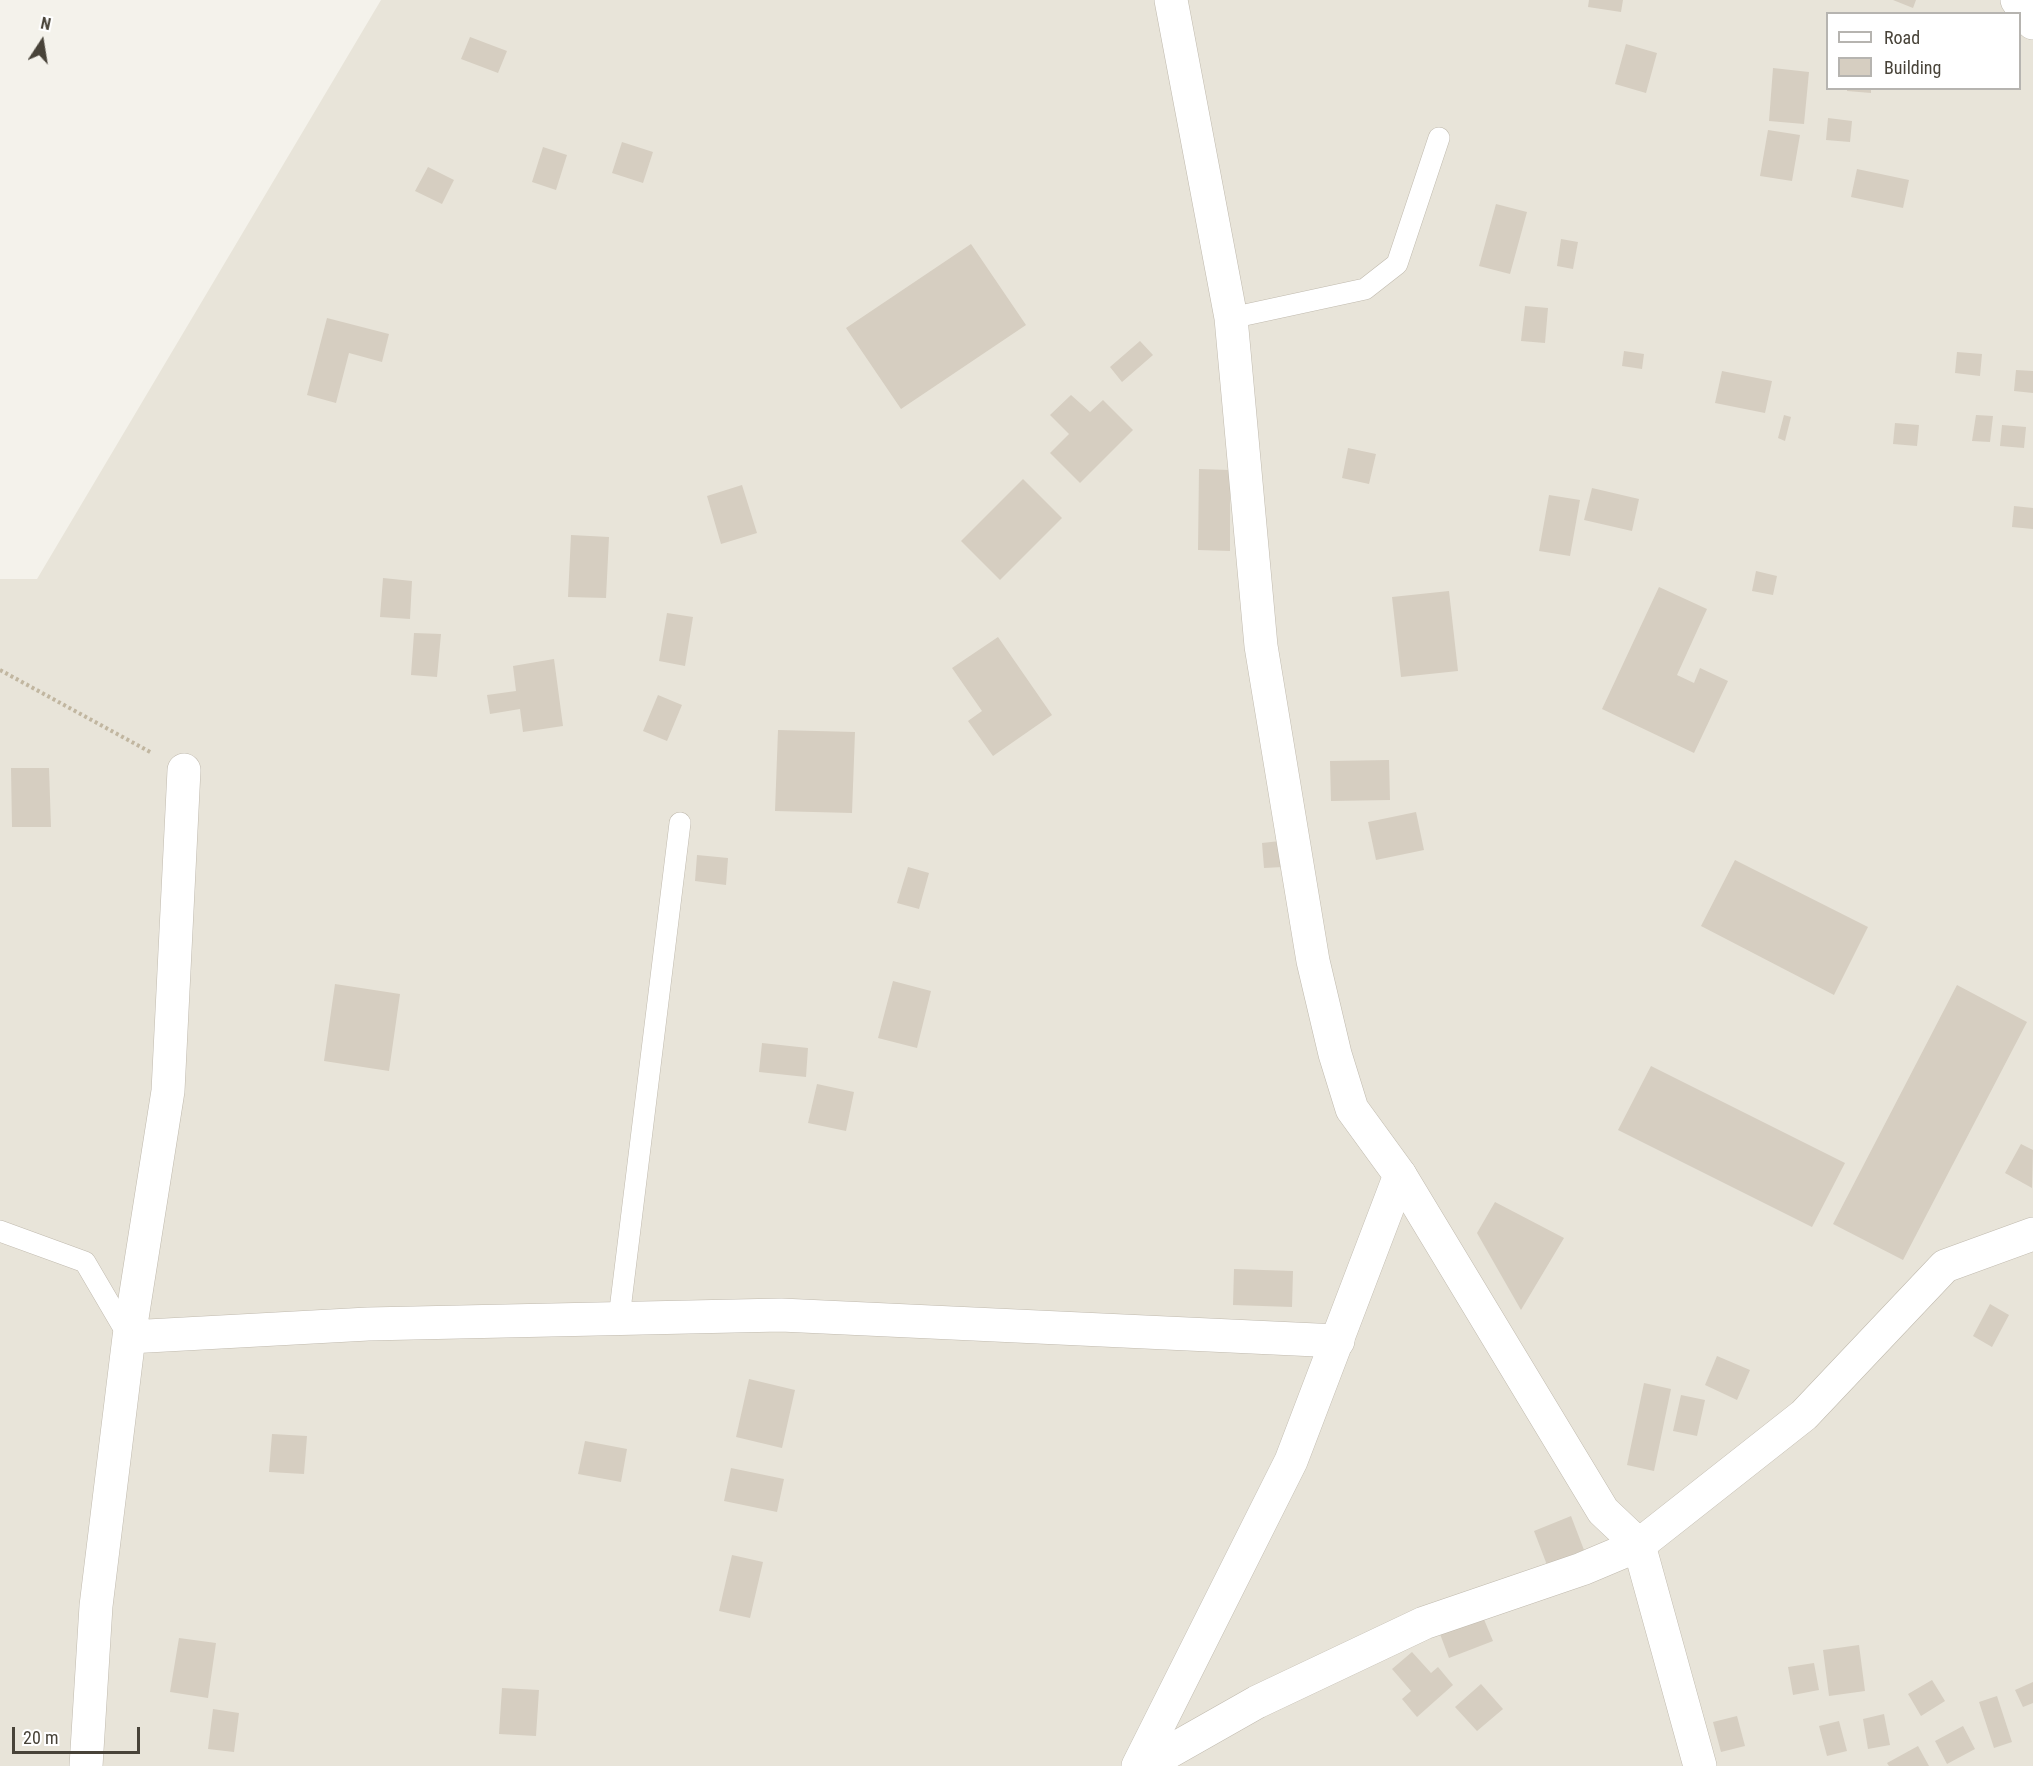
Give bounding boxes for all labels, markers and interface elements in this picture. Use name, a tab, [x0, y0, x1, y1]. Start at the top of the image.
north arrow	[12, 12, 72, 72]
legend	[1826, 12, 2021, 90]
text: N	[39, 14, 53, 34]
text: Road	[1884, 27, 1920, 48]
text: Building	[1884, 57, 1941, 78]
scale bar	[15, 1715, 142, 1753]
text: 20 m	[23, 1727, 58, 1748]

